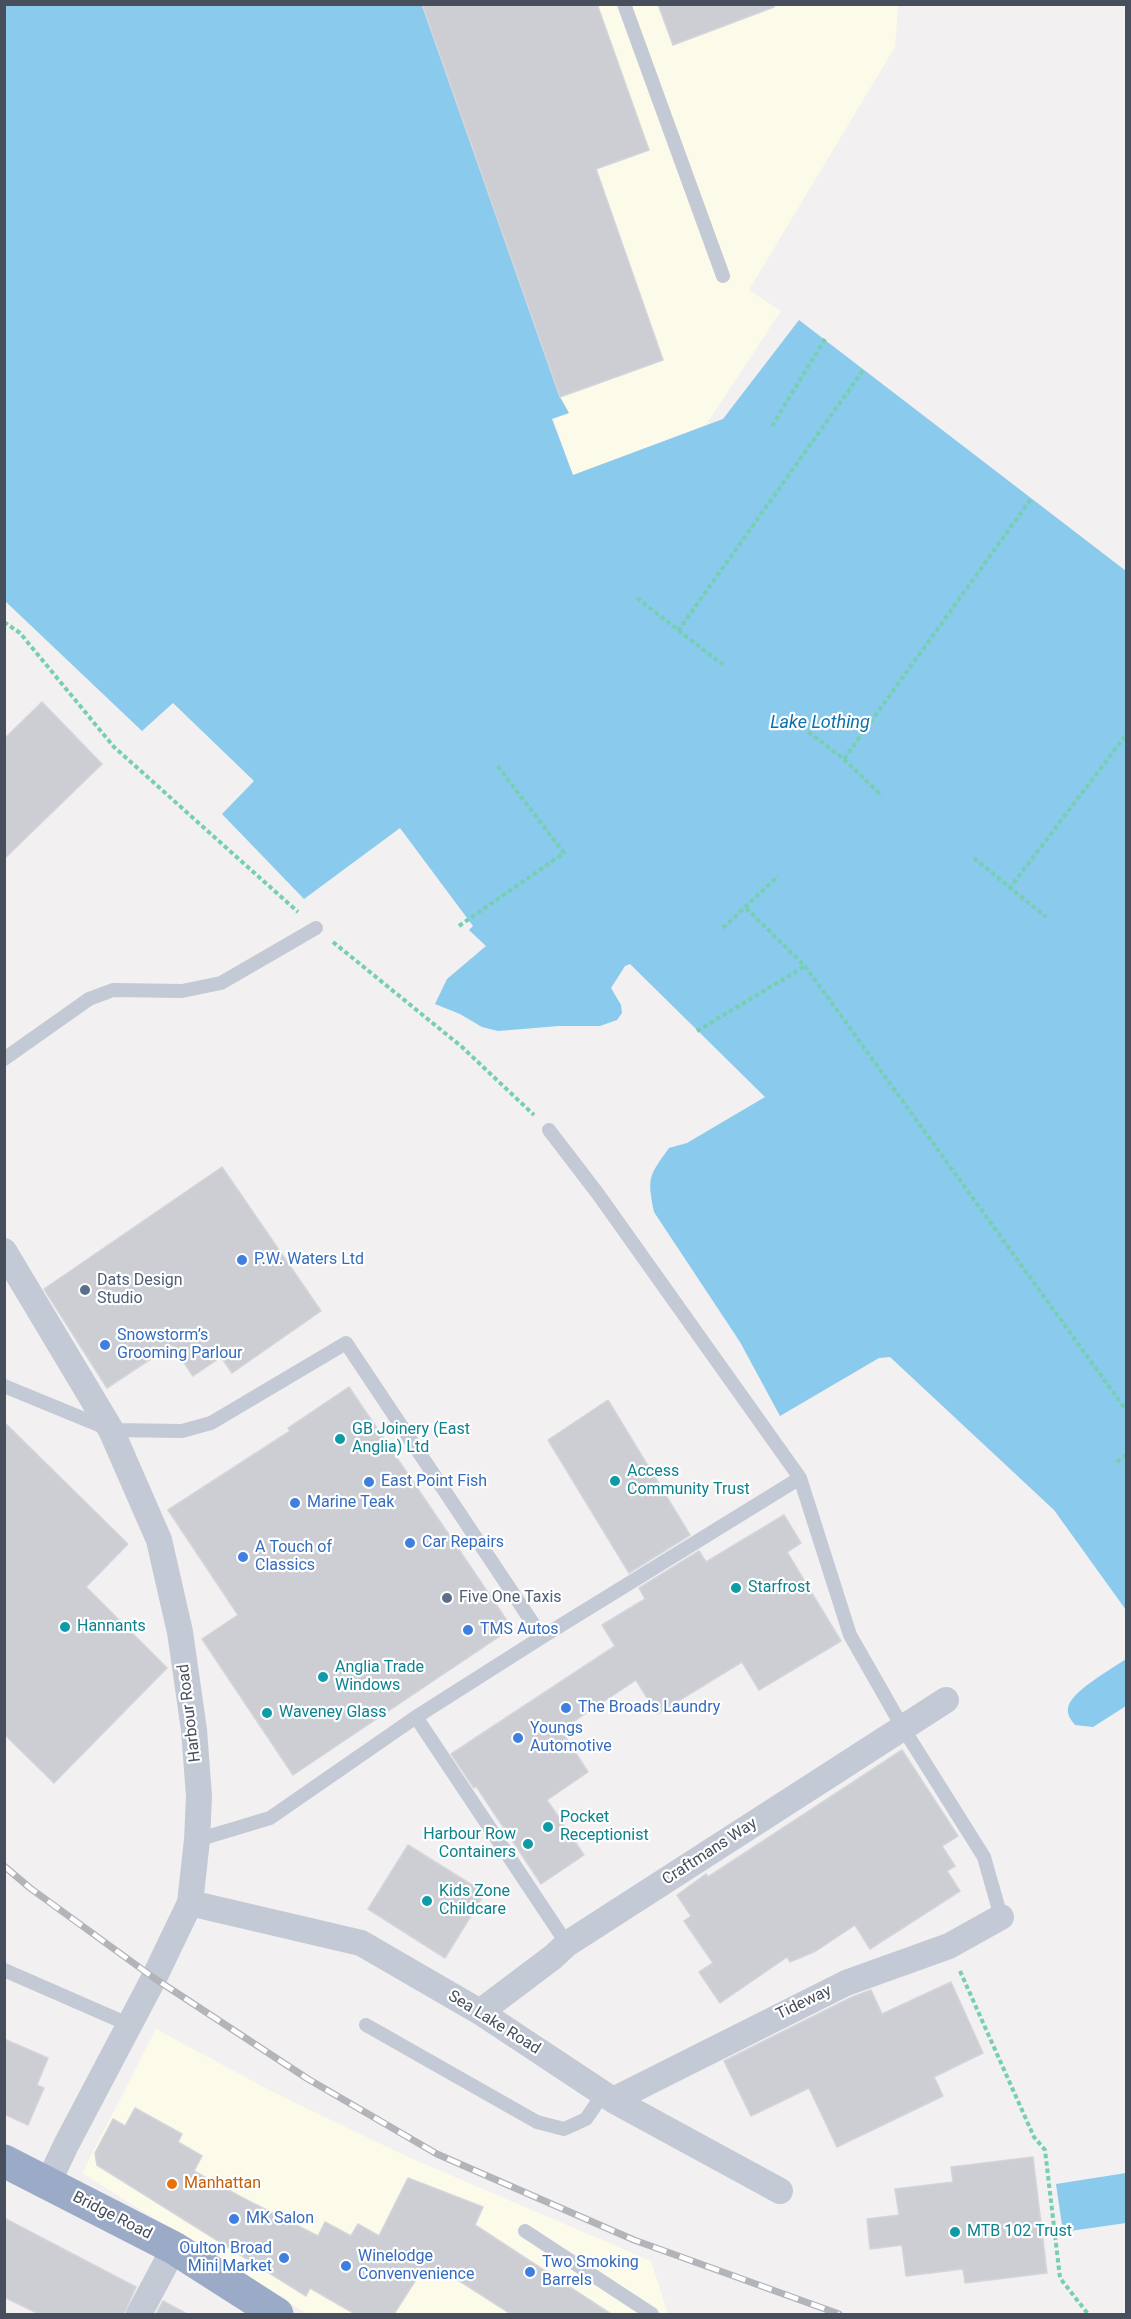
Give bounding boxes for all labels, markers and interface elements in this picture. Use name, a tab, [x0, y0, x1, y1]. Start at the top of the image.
water label: Lake Lothing	[770, 712, 870, 734]
place label: P.W. Waters Ltd	[254, 1250, 364, 1270]
marker: P.W. Waters Ltd	[235, 1253, 249, 1267]
place label: Dats Design Studio	[97, 1271, 183, 1309]
marker: Dats Design Studio	[78, 1283, 92, 1297]
place label: Snowstorm’s Grooming Parlour	[117, 1326, 243, 1364]
marker: Snowstorm’s Grooming Parlour	[98, 1338, 112, 1352]
place label: GB Joinery (East Anglia) Ltd	[352, 1420, 470, 1458]
marker: GB Joinery (East Anglia) Ltd	[333, 1432, 347, 1446]
place label: Access Community Trust	[627, 1462, 750, 1500]
place label: East Point Fish	[381, 1472, 487, 1492]
marker: Access Community Trust	[608, 1474, 622, 1488]
marker: East Point Fish	[362, 1475, 376, 1489]
place label: Marine Teak	[307, 1493, 394, 1513]
marker: Marine Teak	[288, 1496, 302, 1510]
place label: Car Repairs	[422, 1533, 504, 1553]
marker: Car Repairs	[403, 1536, 417, 1550]
place label: A Touch of Classics	[255, 1538, 332, 1576]
marker: A Touch of Classics	[236, 1550, 250, 1564]
place label: Starfrost	[748, 1578, 810, 1598]
marker: Starfrost	[729, 1581, 743, 1595]
place label: Five One Taxis	[459, 1588, 562, 1608]
marker: Five One Taxis	[440, 1591, 454, 1605]
place label: Hannants	[77, 1617, 146, 1637]
marker: Hannants	[58, 1620, 72, 1634]
place label: TMS Autos	[480, 1620, 559, 1640]
marker: TMS Autos	[461, 1623, 475, 1637]
place label: Anglia Trade Windows	[335, 1658, 424, 1696]
street label: Harbour Road	[174, 1663, 206, 1763]
marker: Anglia Trade Windows	[316, 1670, 330, 1684]
place label: The Broads Laundry	[578, 1698, 720, 1718]
marker: The Broads Laundry	[559, 1701, 573, 1715]
place label: Waveney Glass	[279, 1703, 386, 1723]
marker: Waveney Glass	[260, 1706, 274, 1720]
place label: Youngs Automotive	[530, 1719, 612, 1757]
marker: Youngs Automotive	[511, 1731, 525, 1745]
place label: Pocket Receptionist	[560, 1808, 649, 1846]
street label: Craftmans Way	[659, 1814, 761, 1890]
marker: Pocket Receptionist	[541, 1820, 555, 1834]
place label: Harbour Row Containers	[423, 1825, 516, 1863]
marker: Harbour Row Containers	[521, 1837, 535, 1851]
place label: Kids Zone Childcare	[439, 1882, 510, 1920]
marker: Kids Zone Childcare	[420, 1894, 434, 1908]
street label: Tideway	[773, 1981, 835, 2025]
street label: Sea Lake Road	[444, 1987, 544, 2059]
place label: Manhattan	[184, 2174, 261, 2194]
marker: Manhattan	[165, 2177, 179, 2191]
street label: Bridge Road	[69, 2188, 155, 2244]
place label: MK Salon	[246, 2209, 314, 2229]
marker: MK Salon	[227, 2212, 241, 2226]
place label: MTB 102 Trust	[967, 2222, 1072, 2242]
marker: MTB 102 Trust	[948, 2225, 962, 2239]
place label: Oulton Broad Mini Market	[179, 2239, 272, 2277]
place label: Winelodge Convenvenience	[358, 2247, 474, 2285]
marker: Oulton Broad Mini Market	[277, 2251, 291, 2265]
place label: Two Smoking Barrels	[542, 2253, 639, 2291]
marker: Winelodge Convenvenience	[339, 2259, 353, 2273]
marker: Two Smoking Barrels	[523, 2265, 537, 2279]

